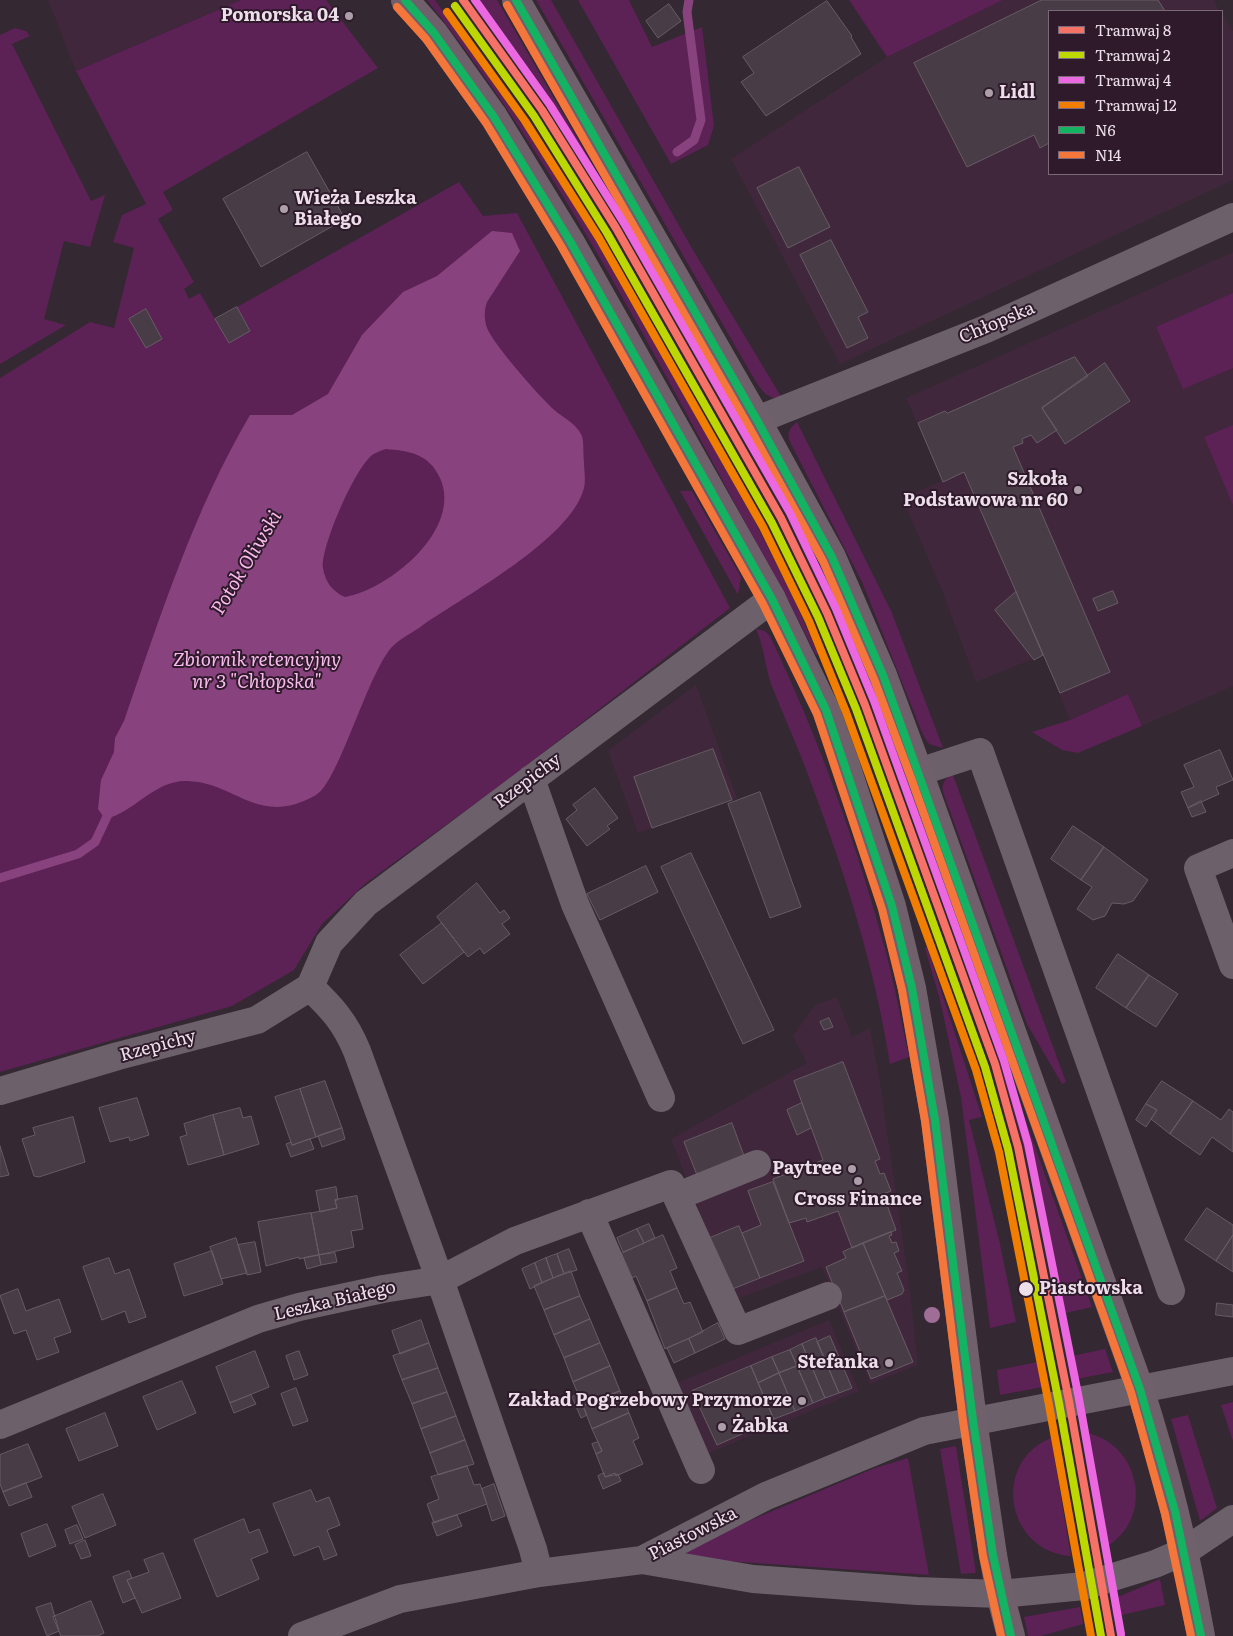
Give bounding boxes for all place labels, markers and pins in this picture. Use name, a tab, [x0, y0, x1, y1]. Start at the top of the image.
place label: Pomorska 04	[221, 5, 339, 27]
marker: Pomorska 04	[343, 10, 355, 22]
place label: Lidl	[999, 82, 1036, 104]
marker: Lidl	[983, 87, 995, 99]
place label: Wieża Leszka Białego	[294, 188, 417, 230]
marker: Wieża Leszka Białego	[278, 203, 290, 215]
place label: Szkoła Podstawowa nr 60	[903, 469, 1068, 512]
marker: Szkoła Podstawowa nr 60	[1072, 484, 1084, 496]
place label: Paytree	[772, 1158, 842, 1180]
marker: Paytree	[846, 1163, 858, 1175]
marker: Cross Finance	[852, 1175, 864, 1187]
place label: Cross Finance	[794, 1189, 922, 1211]
place label: Piastowska	[1039, 1278, 1143, 1300]
marker: Piastowska	[1017, 1280, 1035, 1298]
place label: Stefanka	[797, 1352, 879, 1374]
marker: Stefanka	[883, 1357, 895, 1369]
place label: Zakład Pogrzebowy Przymorze	[508, 1390, 792, 1412]
marker: Zakład Pogrzebowy Przymorze	[796, 1395, 808, 1407]
place label: Żabka	[732, 1416, 788, 1438]
marker: Żabka	[716, 1421, 728, 1433]

